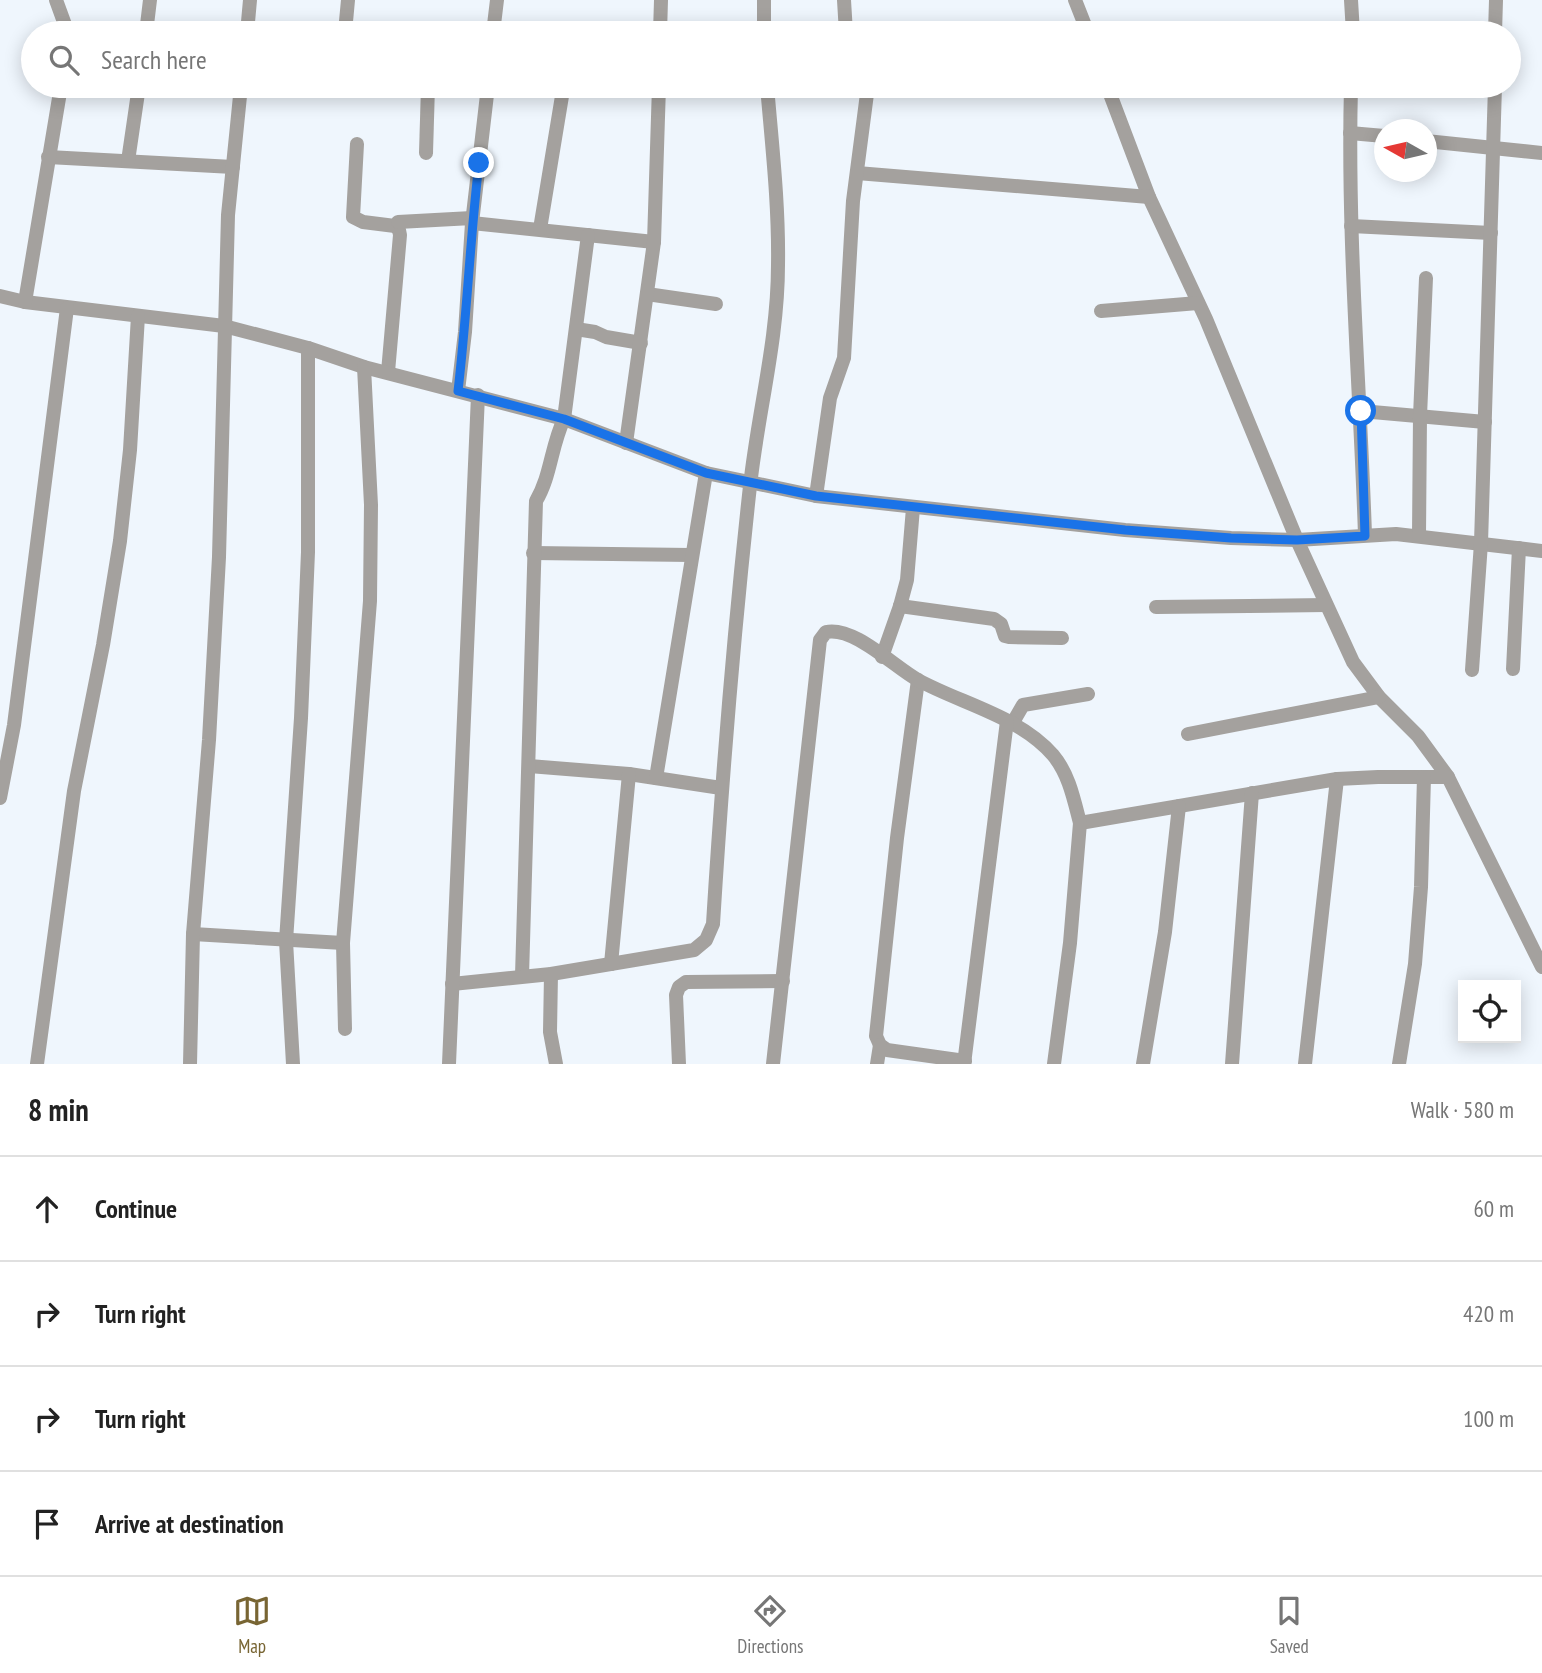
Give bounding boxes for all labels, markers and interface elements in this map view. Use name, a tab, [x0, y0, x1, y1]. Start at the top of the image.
search box	[21, 21, 1521, 98]
icon: search	[45, 41, 83, 79]
text: Search here	[101, 43, 207, 76]
north arrow	[1374, 119, 1437, 182]
route end	[463, 147, 494, 178]
route start	[1345, 395, 1376, 426]
map controls	[1458, 980, 1521, 1043]
button: locate	[1458, 980, 1521, 1043]
text: 8 min	[28, 1090, 89, 1129]
text: Walk · 580 m	[1411, 1095, 1514, 1124]
icon: ahead	[28, 1190, 66, 1228]
text: Continue	[95, 1192, 177, 1225]
text: 60 m	[1473, 1194, 1514, 1223]
icon: right	[28, 1295, 66, 1333]
text: Turn right	[95, 1297, 186, 1330]
text: 420 m	[1463, 1299, 1514, 1328]
icon: right	[28, 1400, 66, 1438]
text: Turn right	[95, 1402, 186, 1435]
text: 100 m	[1463, 1404, 1514, 1433]
icon: arrive	[28, 1505, 66, 1543]
text: Arrive at destination	[95, 1507, 284, 1540]
tab: Map	[233, 1592, 271, 1658]
tab: Directions	[737, 1592, 803, 1658]
tab: Saved	[1270, 1592, 1309, 1658]

